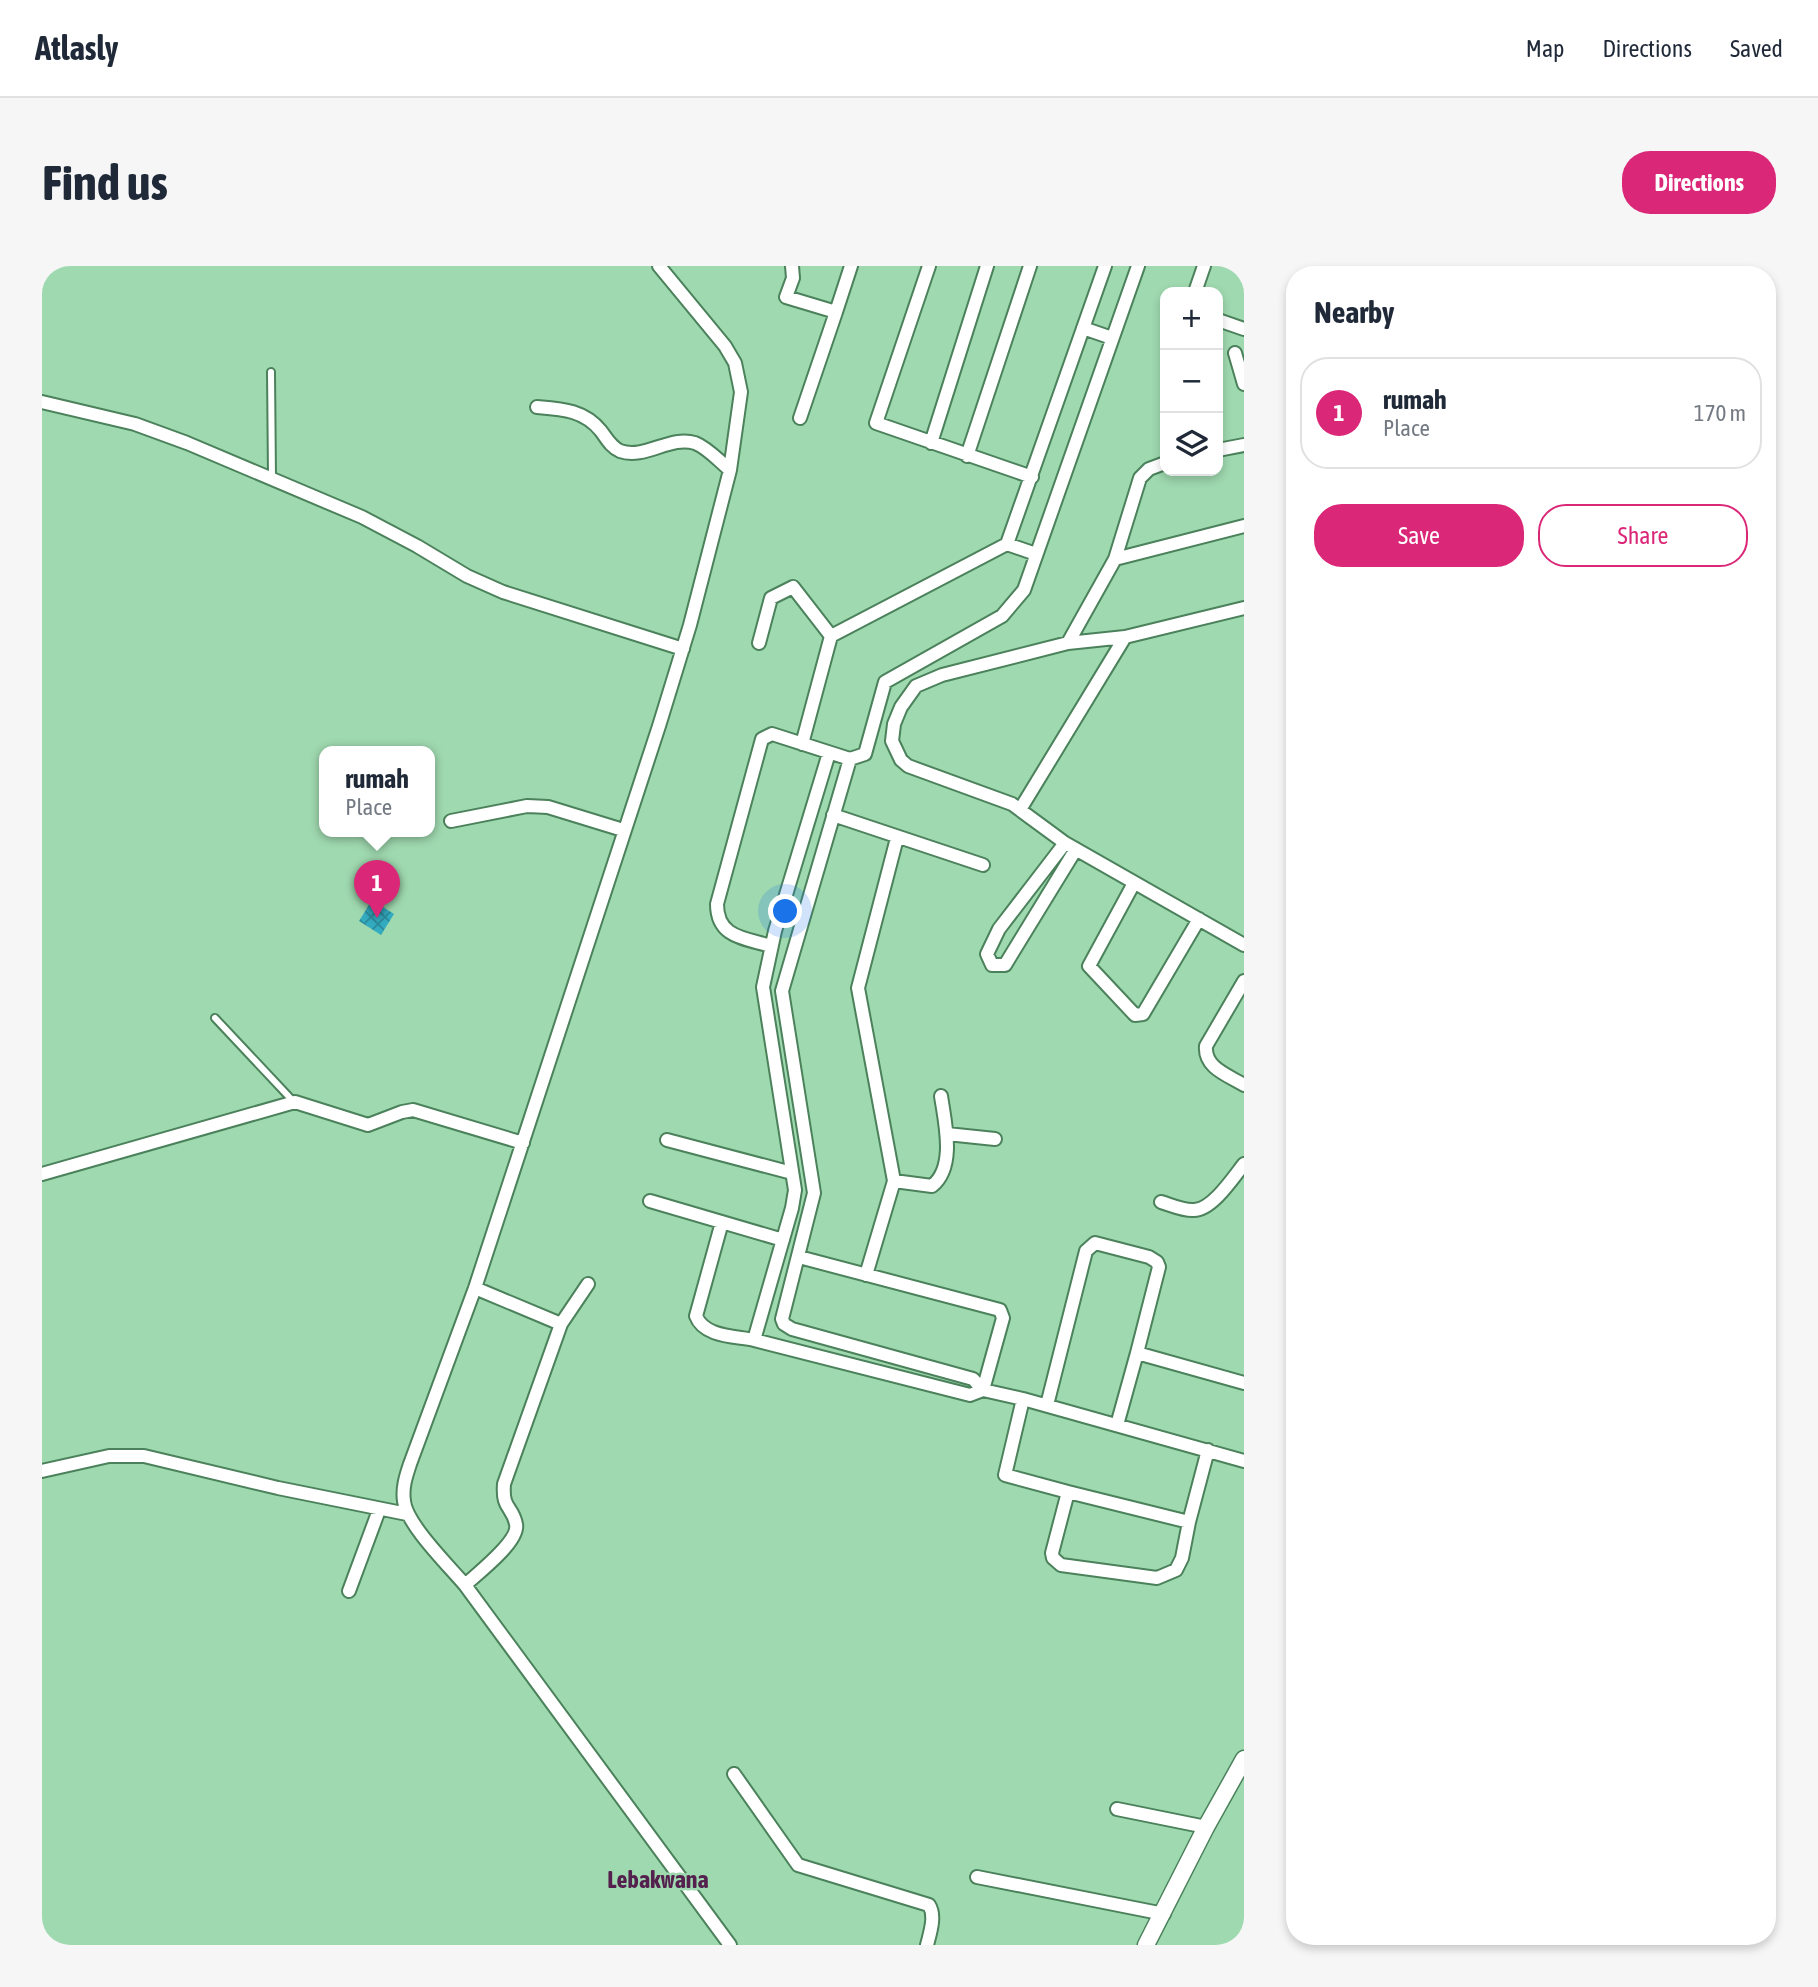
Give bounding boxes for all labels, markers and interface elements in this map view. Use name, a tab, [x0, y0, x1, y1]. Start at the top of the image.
text: Atlasly	[35, 29, 118, 67]
text: Map	[1526, 35, 1564, 62]
text: Directions	[1602, 35, 1692, 62]
text: Saved	[1730, 35, 1783, 62]
button: Directions	[1622, 151, 1776, 214]
text: Find us	[42, 154, 168, 210]
map controls	[1160, 287, 1223, 476]
button: +	[1160, 287, 1223, 350]
text: Nearby	[1314, 295, 1394, 329]
button: −	[1160, 350, 1223, 413]
text: rumah	[1383, 385, 1447, 415]
text: 1	[1334, 400, 1344, 426]
text: 170 m	[1694, 400, 1746, 426]
button: layers	[1160, 413, 1223, 476]
text: Place	[1383, 415, 1430, 441]
button: Save	[1314, 504, 1524, 567]
button: Share	[1538, 504, 1748, 567]
popup	[319, 746, 435, 837]
text: rumah	[345, 764, 409, 794]
text: Place	[345, 794, 392, 820]
pin: 1	[354, 860, 400, 918]
your location	[768, 894, 802, 928]
district label: Lebakwana	[607, 1866, 709, 1893]

